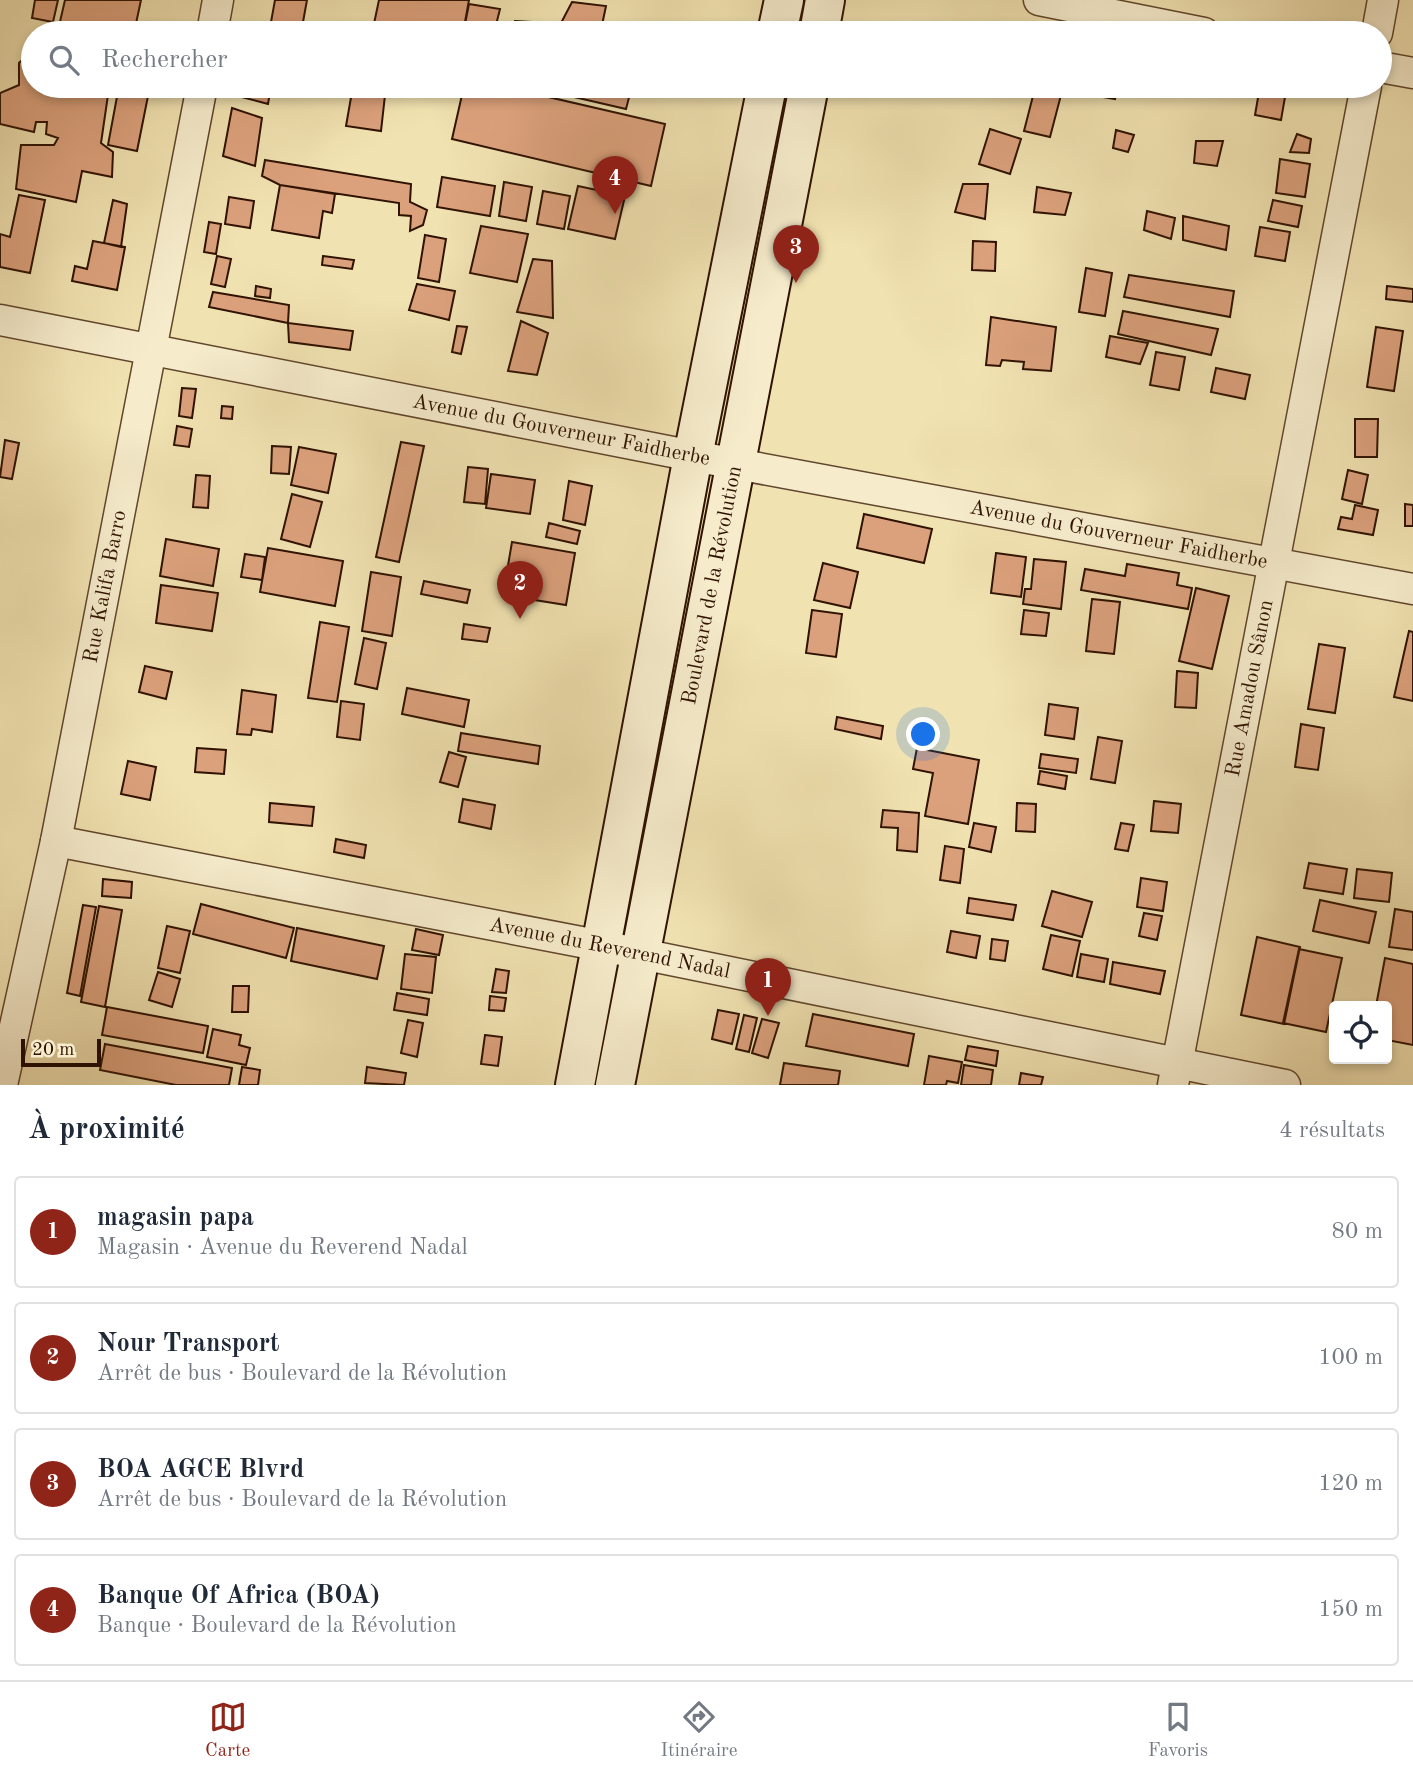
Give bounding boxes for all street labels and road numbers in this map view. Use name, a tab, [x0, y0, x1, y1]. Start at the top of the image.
street label: Avenue du Gouverneur Faidherbe	[411, 391, 712, 469]
street label: Boulevard de la Révolution	[679, 464, 746, 707]
street label: Avenue du Gouverneur Faidherbe	[968, 497, 1269, 572]
street label: Rue Kalifa Barro	[80, 508, 130, 665]
street label: Rue Amadou Sânon	[1222, 598, 1277, 779]
street label: Avenue du Reverend Nadal	[487, 914, 732, 982]

